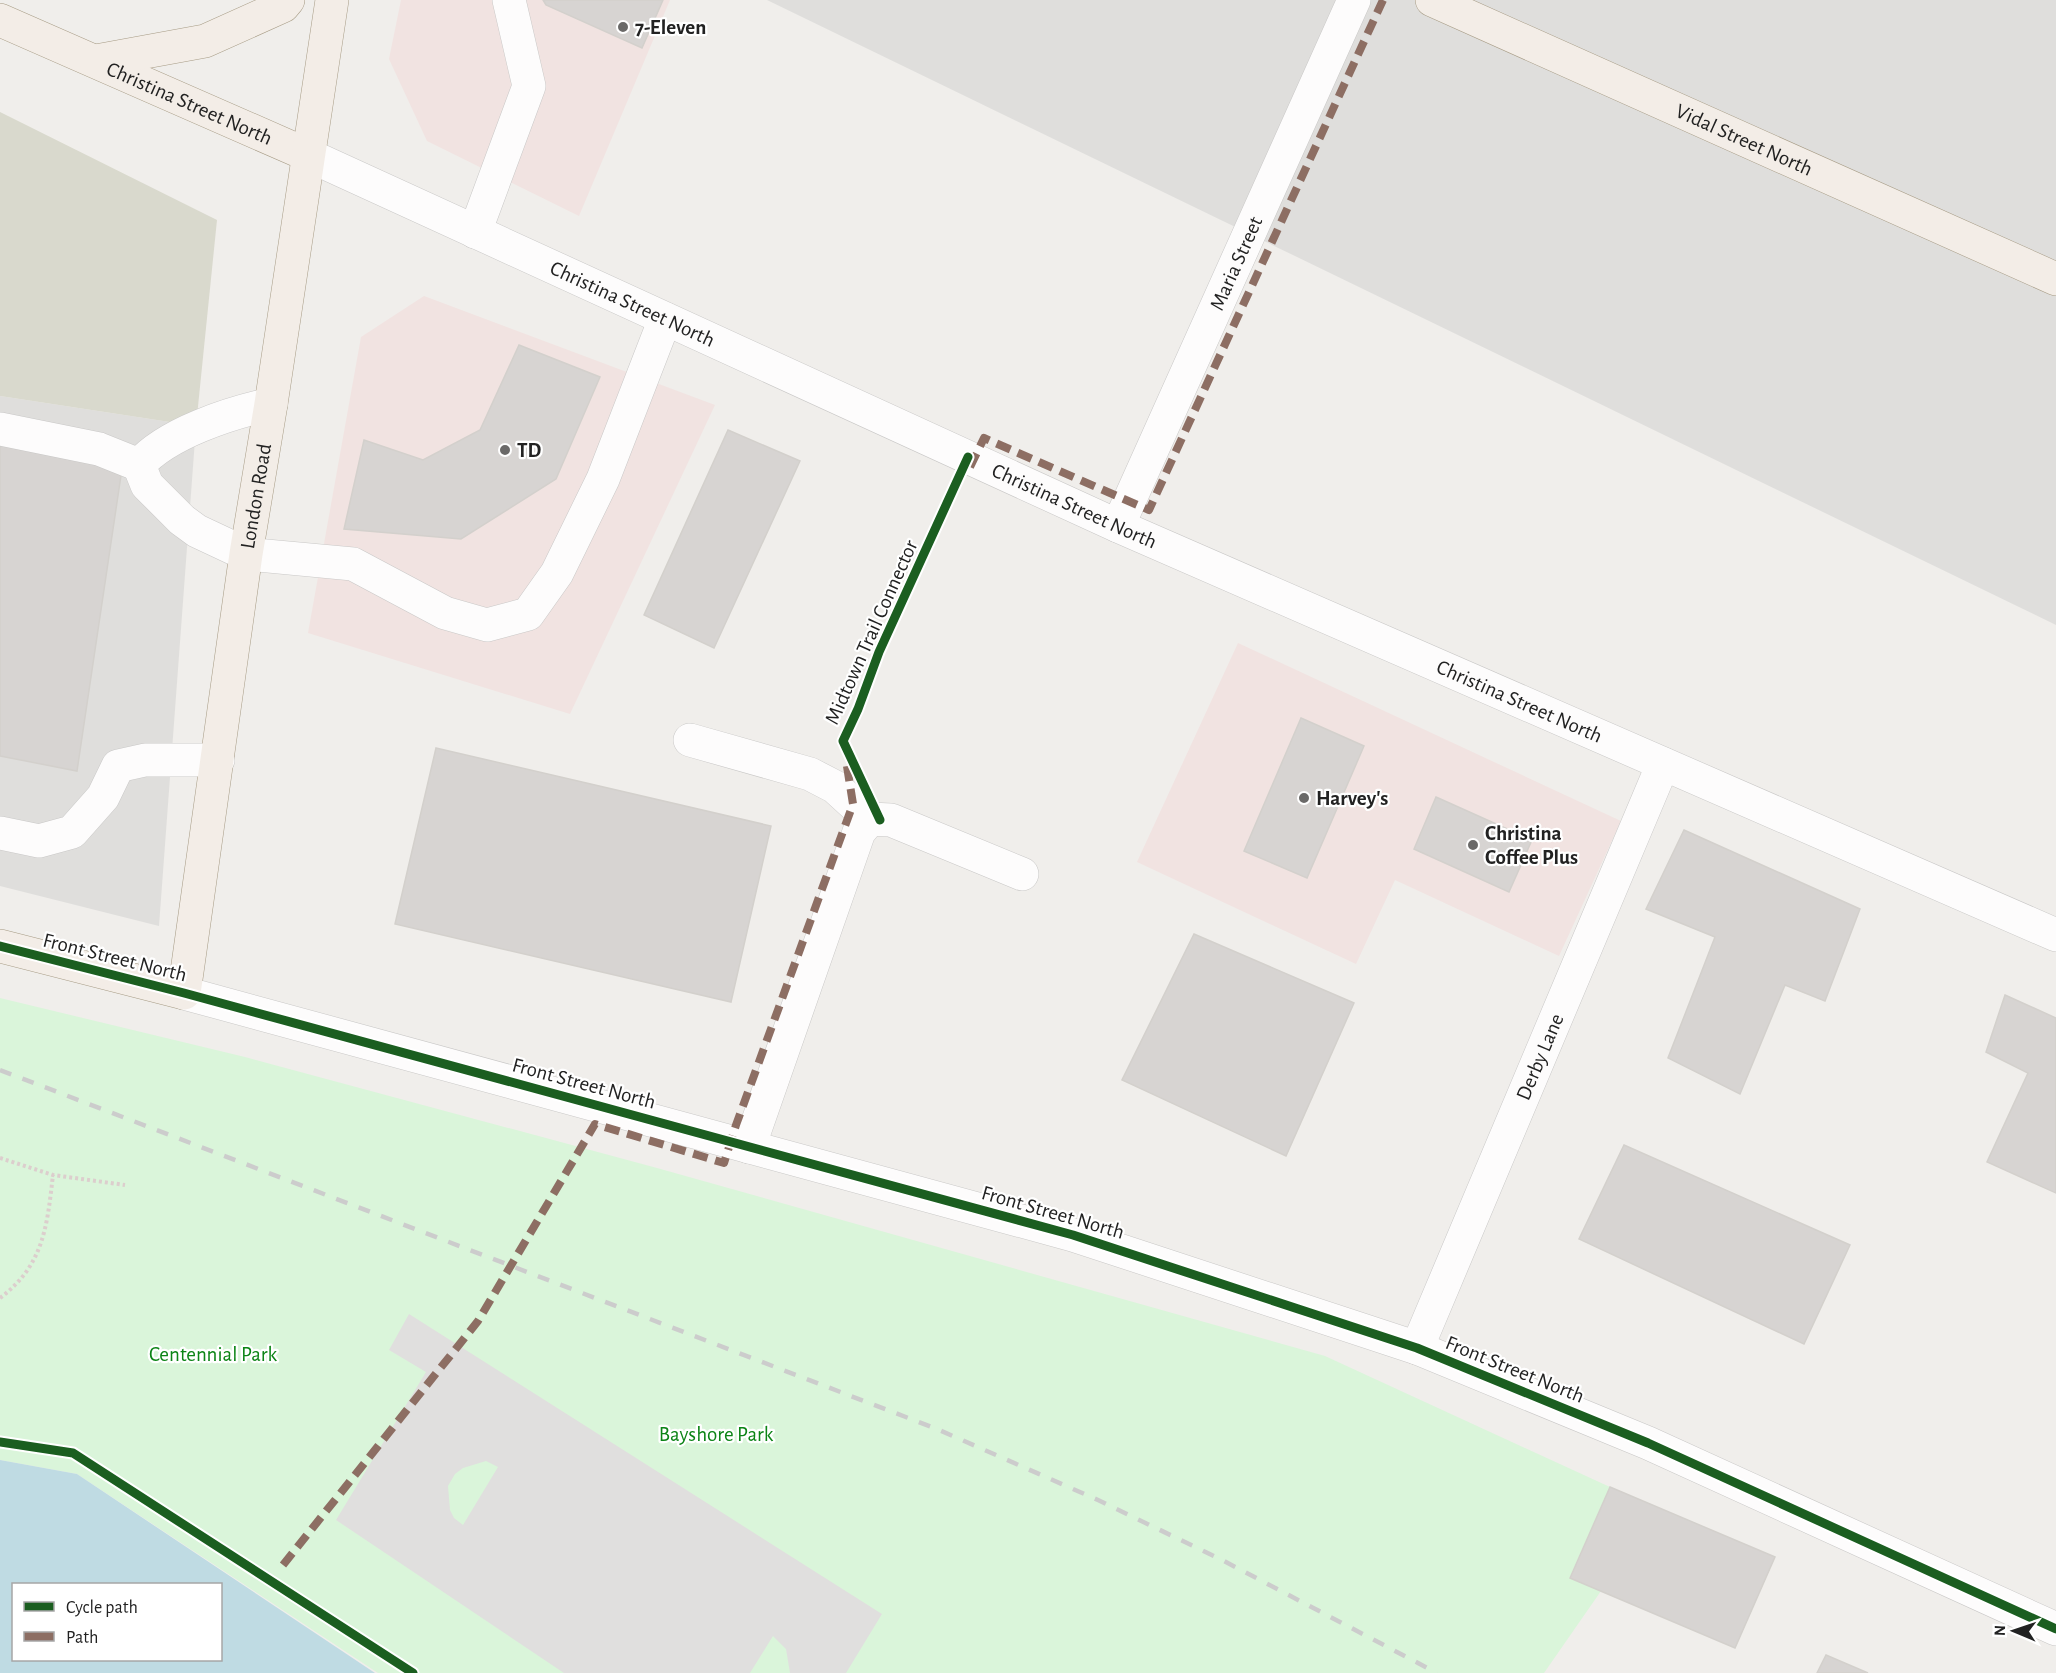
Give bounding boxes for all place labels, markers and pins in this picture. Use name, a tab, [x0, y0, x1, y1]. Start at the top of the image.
place label: 7-Eleven	[635, 17, 706, 38]
marker: 7-Eleven	[616, 20, 630, 34]
place label: TD	[517, 440, 541, 461]
marker: TD	[498, 443, 512, 457]
place label: Harvey's	[1316, 788, 1388, 809]
marker: Harvey's	[1297, 791, 1311, 805]
place label: Christina Coffee Plus	[1485, 823, 1578, 868]
marker: Christina Coffee Plus	[1466, 838, 1480, 852]

